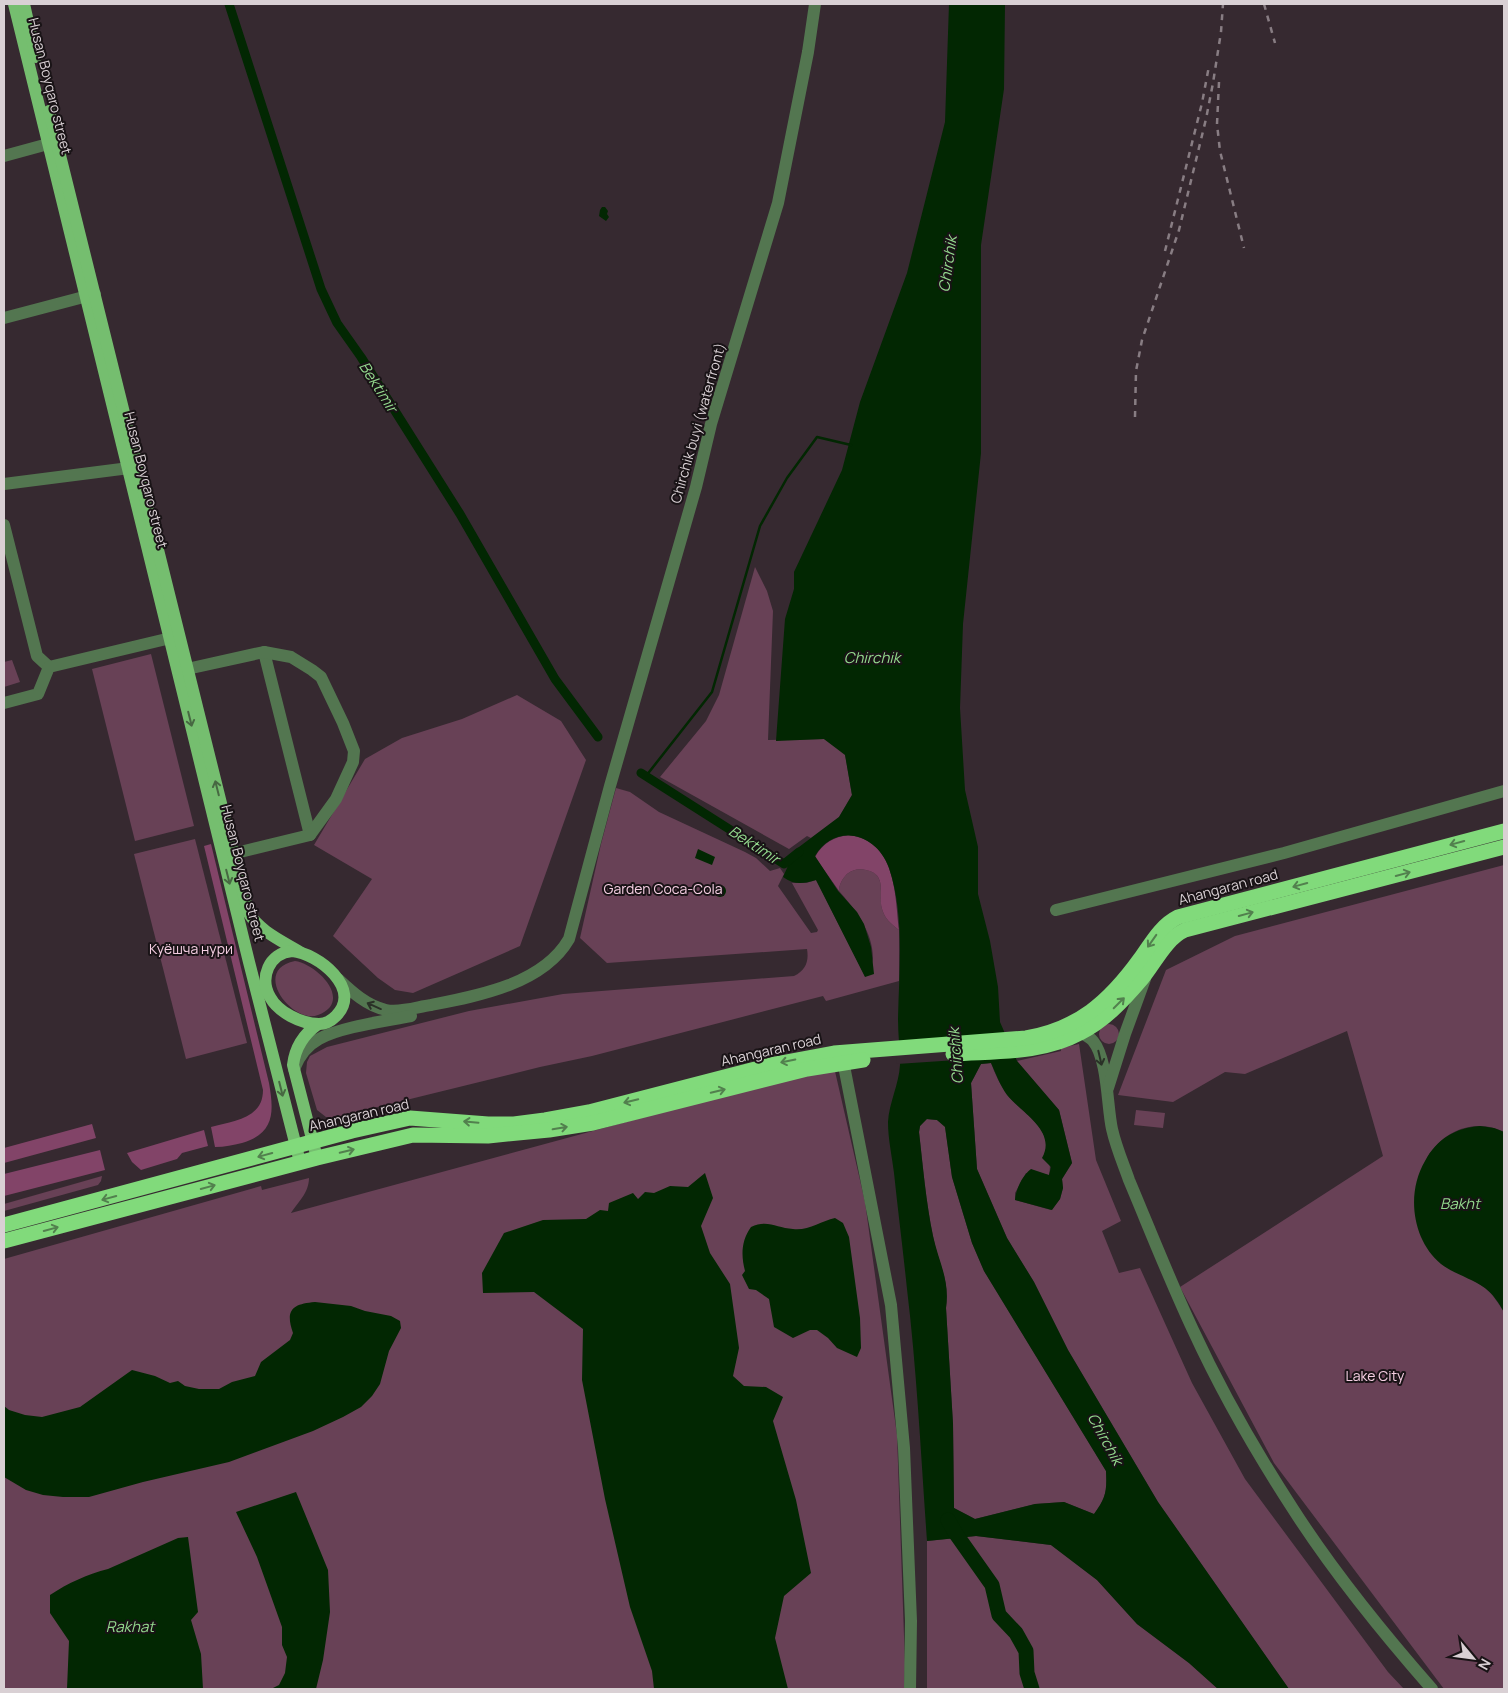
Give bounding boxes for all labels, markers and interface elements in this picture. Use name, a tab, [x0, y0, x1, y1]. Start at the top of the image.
street label: Husan Boyqaro street	[24, 16, 77, 156]
water label: Chirchik	[933, 232, 962, 293]
street label: Chirchik buyi (waterfront)	[665, 340, 730, 505]
water label: Bektimir	[354, 357, 404, 418]
street label: Husan Boyqaro street	[120, 410, 173, 550]
water label: Chirchik	[844, 647, 903, 668]
one-way arrow	[186, 711, 195, 727]
one-way arrow	[212, 781, 221, 797]
street label: Husan Boyqaro street	[217, 803, 270, 943]
water label: Bektimir	[725, 820, 786, 870]
one-way arrow	[1450, 839, 1466, 848]
street label: Ahangaran road	[1176, 864, 1280, 909]
one-way arrow	[224, 868, 233, 884]
one-way arrow	[1395, 868, 1411, 878]
park label: Garden Coca-Cola	[604, 879, 722, 898]
one-way arrow	[1292, 880, 1308, 890]
one-way arrow	[1237, 909, 1253, 918]
one-way arrow	[1147, 934, 1157, 948]
park label: Куёшча нури	[149, 939, 233, 958]
one-way arrow	[1113, 997, 1125, 1010]
one-way arrow	[367, 1000, 382, 1010]
water label: Chirchik	[943, 1025, 968, 1085]
street label: Ahangaran road	[719, 1029, 823, 1070]
one-way arrow	[1096, 1049, 1105, 1065]
one-way arrow	[781, 1057, 797, 1067]
one-way arrow	[277, 1080, 286, 1096]
one-way arrow	[710, 1086, 726, 1095]
street label: Ahangaran road	[307, 1094, 411, 1135]
one-way arrow	[623, 1097, 639, 1106]
one-way arrow	[463, 1118, 479, 1127]
one-way arrow	[552, 1123, 568, 1133]
one-way arrow	[339, 1146, 355, 1155]
one-way arrow	[258, 1150, 274, 1160]
one-way arrow	[199, 1182, 215, 1191]
one-way arrow	[101, 1193, 117, 1203]
water label: Bakht	[1440, 1193, 1482, 1214]
one-way arrow	[42, 1224, 58, 1233]
park label: Lake City	[1346, 1366, 1405, 1385]
water label: Chirchik	[1083, 1409, 1130, 1471]
water label: Rakhat	[106, 1616, 156, 1637]
north arrow	[1448, 1633, 1498, 1683]
text: N	[1474, 1656, 1496, 1674]

